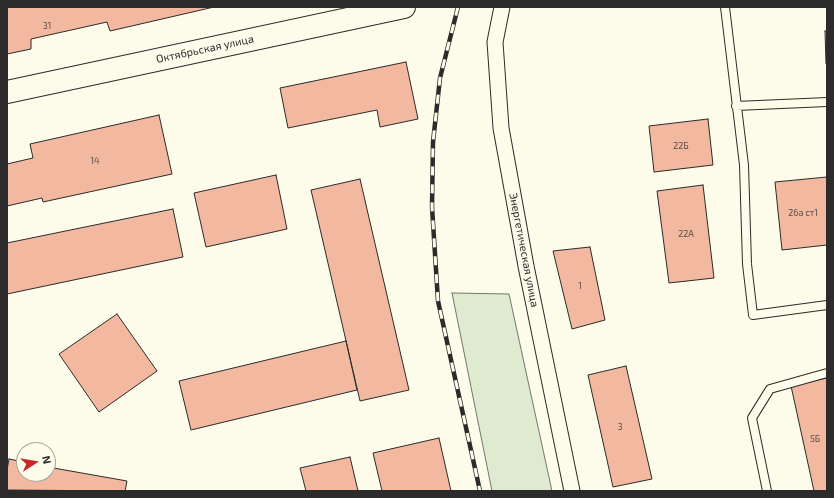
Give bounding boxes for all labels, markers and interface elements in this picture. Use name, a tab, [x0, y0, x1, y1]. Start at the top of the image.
house number: 31	[43, 21, 51, 31]
street label: Октябрьская улица	[155, 32, 255, 66]
house number: 22Б	[673, 141, 689, 151]
house number: 14	[90, 156, 100, 166]
street label: Энергетическая улица	[506, 192, 542, 308]
house number: 26а ст1	[788, 208, 818, 218]
house number: 22А	[678, 229, 694, 239]
house number: 1	[578, 281, 582, 291]
house number: 3	[617, 422, 623, 432]
house number: 5Б	[810, 434, 820, 444]
north arrow	[16, 442, 56, 482]
text: N	[40, 454, 54, 465]

